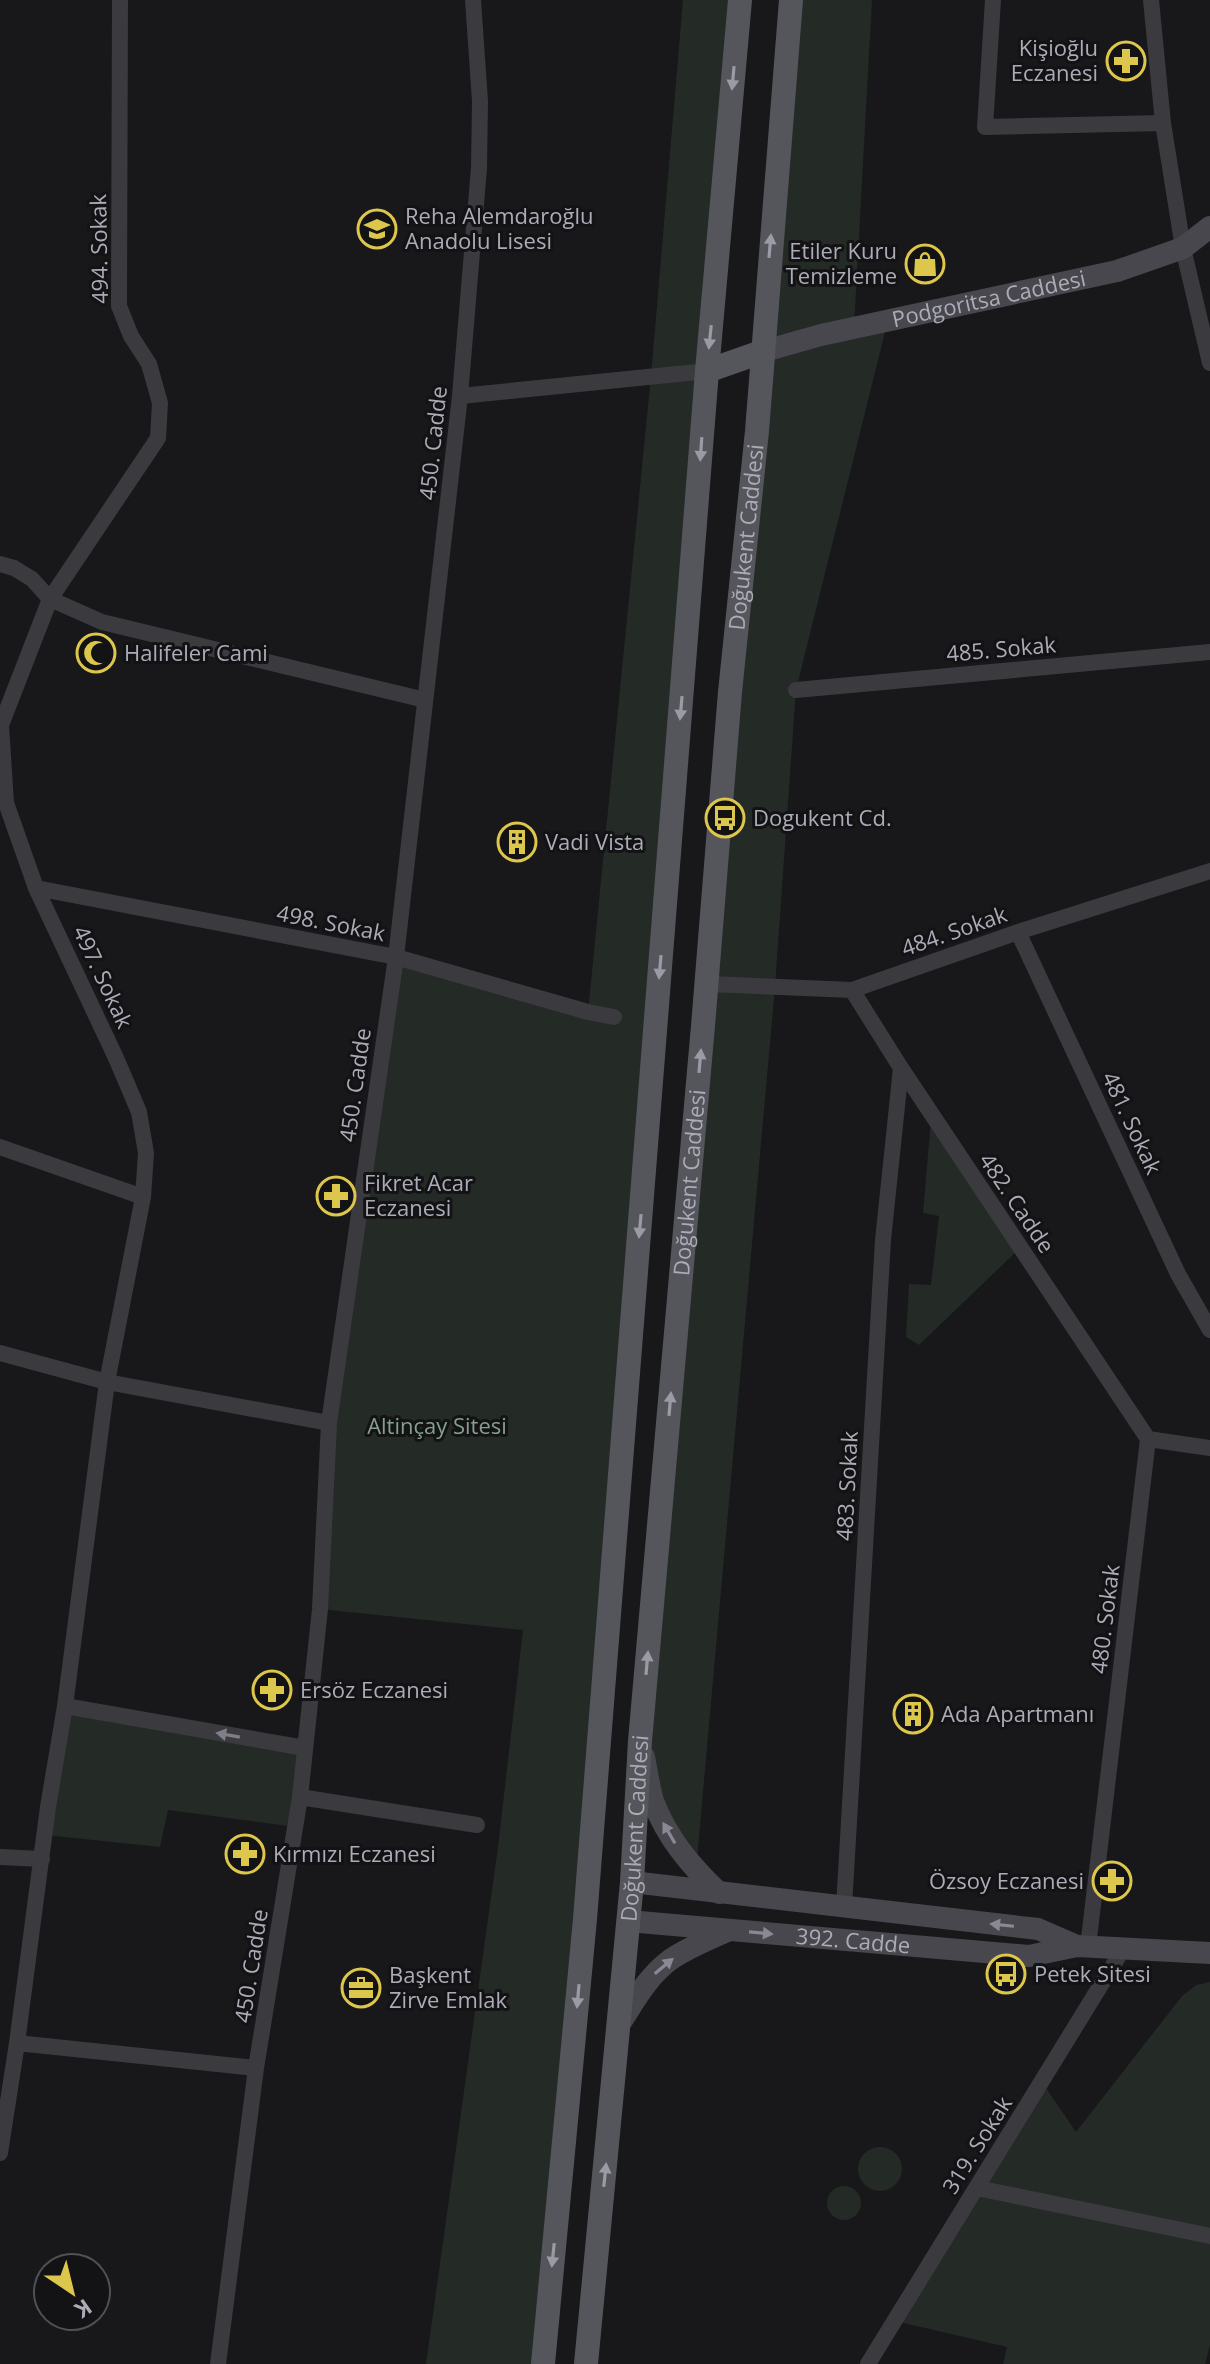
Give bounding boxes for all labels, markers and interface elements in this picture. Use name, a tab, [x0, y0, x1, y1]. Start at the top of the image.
place label: Kişioğlu Eczanesi	[1011, 32, 1098, 87]
pharmacy icon: Kişioğlu Eczanesi	[1105, 40, 1147, 82]
one-way arrow	[726, 66, 739, 91]
street label: 494. Sokak	[82, 193, 114, 304]
place label: Reha Alemdaroğlu Anadolu Lisesi	[405, 200, 593, 255]
school or university icon: Reha Alemdaroğlu Anadolu Lisesi	[356, 208, 398, 250]
one-way arrow	[764, 233, 777, 258]
place label: Etiler Kuru Temizleme	[786, 235, 897, 290]
shop icon: Etiler Kuru Temizleme	[904, 243, 946, 285]
street label: Podgoritsa Caddesi	[889, 262, 1088, 333]
one-way arrow	[703, 325, 716, 350]
street label: 450. Cadde	[411, 384, 453, 501]
one-way arrow	[694, 437, 707, 462]
street label: Doğukent Caddesi	[720, 442, 770, 632]
street label: 485. Sokak	[945, 628, 1057, 668]
mosque icon: Halifeler Cami	[75, 632, 117, 674]
place label: Halifeler Cami	[124, 637, 268, 667]
one-way arrow	[674, 696, 687, 721]
bus stop icon: Dogukent Cd.	[704, 797, 746, 839]
place label: Dogukent Cd.	[753, 802, 892, 832]
building icon: Vadi Vista	[496, 821, 538, 863]
place label: Vadi Vista	[545, 826, 644, 856]
street label: 498. Sokak	[274, 897, 388, 947]
street label: 484. Sokak	[897, 898, 1011, 962]
street label: 497. Sokak	[67, 920, 141, 1033]
one-way arrow	[653, 955, 666, 980]
street label: 450. Cadde	[331, 1026, 377, 1144]
one-way arrow	[694, 1048, 707, 1073]
street label: 481. Sokak	[1096, 1066, 1170, 1179]
street label: Doğukent Caddesi	[665, 1088, 711, 1277]
street label: 482. Cadde	[973, 1147, 1062, 1258]
place label: Fikret Acar Eczanesi	[364, 1167, 473, 1222]
pharmacy icon: Fikret Acar Eczanesi	[315, 1175, 357, 1217]
one-way arrow	[633, 1214, 646, 1239]
one-way arrow	[664, 1391, 677, 1416]
park label: Altinçay Sitesi	[367, 1410, 507, 1440]
street label: 483. Sokak	[828, 1430, 864, 1542]
street label: 480. Sokak	[1082, 1562, 1126, 1675]
one-way arrow	[641, 1650, 654, 1675]
pharmacy icon: Ersöz Eczanesi	[251, 1669, 293, 1711]
place label: Ersöz Eczanesi	[300, 1674, 448, 1704]
building icon: Ada Apartmanı	[892, 1693, 934, 1735]
place label: Ada Apartmanı	[941, 1698, 1094, 1728]
one-way arrow	[215, 1728, 240, 1740]
street label: Doğukent Caddesi	[612, 1733, 654, 1923]
one-way arrow	[662, 1822, 676, 1844]
pharmacy icon: Kırmızı Eczanesi	[224, 1833, 266, 1875]
place label: Kırmızı Eczanesi	[273, 1838, 436, 1868]
pharmacy icon: Özsoy Eczanesi	[1091, 1860, 1133, 1902]
place label: Özsoy Eczanesi	[929, 1865, 1084, 1895]
street label: 450. Cadde	[226, 1907, 274, 2025]
one-way arrow	[989, 1919, 1014, 1932]
street label: 392. Cadde	[795, 1920, 912, 1960]
one-way arrow	[749, 1926, 774, 1939]
bus stop icon: Petek Sitesi	[985, 1953, 1027, 1995]
one-way arrow	[654, 1958, 674, 1975]
place label: Petek Sitesi	[1034, 1958, 1151, 1988]
place label: Başkent Zirve Emlak	[389, 1959, 508, 2014]
office icon: Başkent Zirve Emlak	[340, 1967, 382, 2009]
one-way arrow	[571, 1984, 584, 2009]
street label: 319. Sokak	[934, 2090, 1018, 2199]
one-way arrow	[598, 2162, 611, 2187]
one-way arrow	[547, 2243, 560, 2268]
north arrow	[32, 2252, 112, 2332]
text: K	[69, 2293, 99, 2326]

